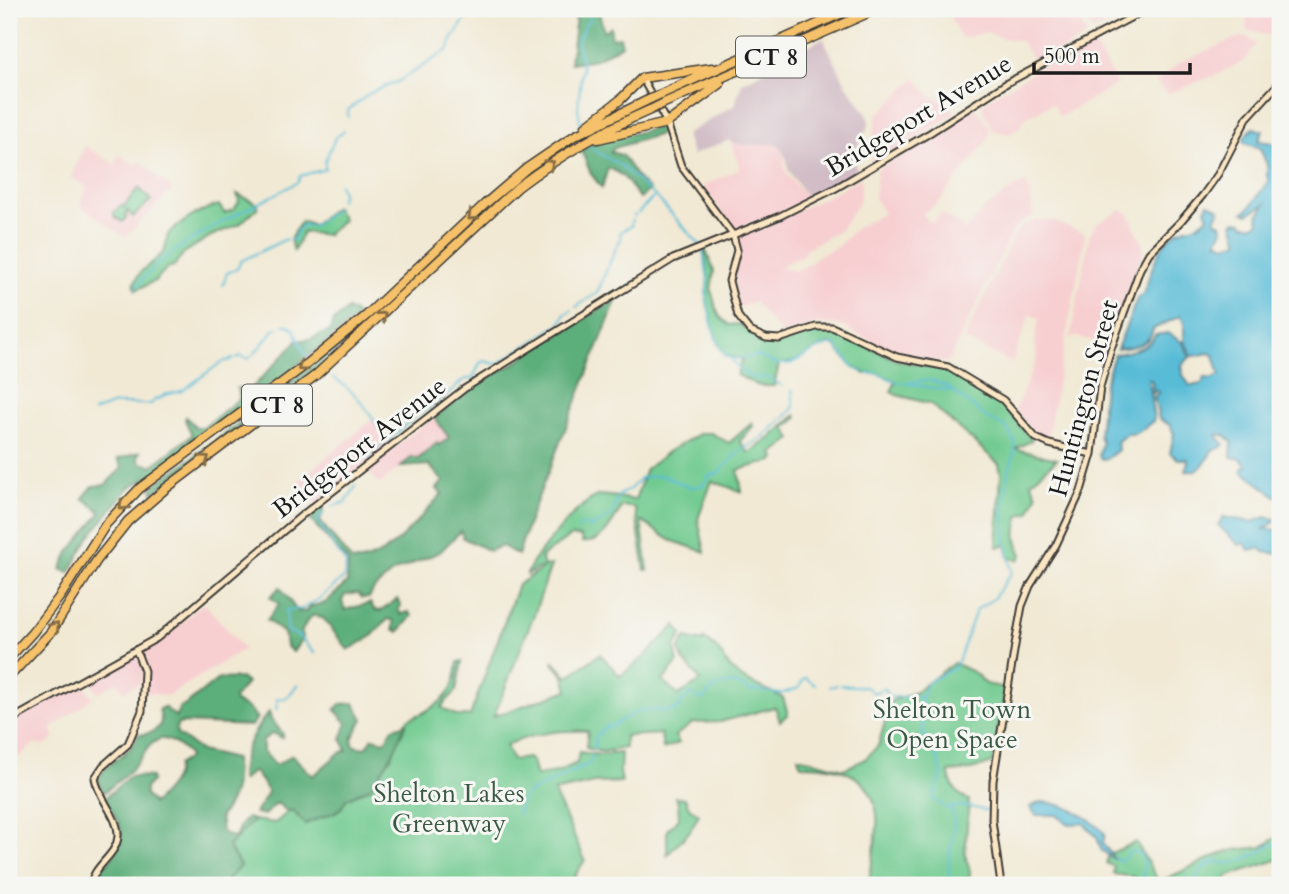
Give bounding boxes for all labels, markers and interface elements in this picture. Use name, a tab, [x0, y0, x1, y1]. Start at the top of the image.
scale bar	[1034, 32, 1189, 76]
road number: CT 8	[736, 36, 806, 78]
text: 500 m	[1044, 42, 1100, 71]
street label: Bridgeport Avenue	[819, 46, 1018, 185]
one-way arrow	[543, 159, 556, 172]
one-way arrow	[468, 207, 481, 220]
street label: Huntington Street	[1040, 296, 1127, 500]
one-way arrow	[373, 312, 386, 324]
one-way arrow	[298, 358, 310, 371]
street label: Bridgeport Avenue	[265, 368, 453, 526]
road number: CT 8	[242, 384, 312, 426]
one-way arrow	[197, 455, 210, 467]
one-way arrow	[118, 497, 131, 510]
one-way arrow	[46, 621, 59, 634]
park label: Shelton Town Open Space	[873, 692, 1031, 757]
park label: Shelton Lakes Greenway	[373, 776, 525, 841]

